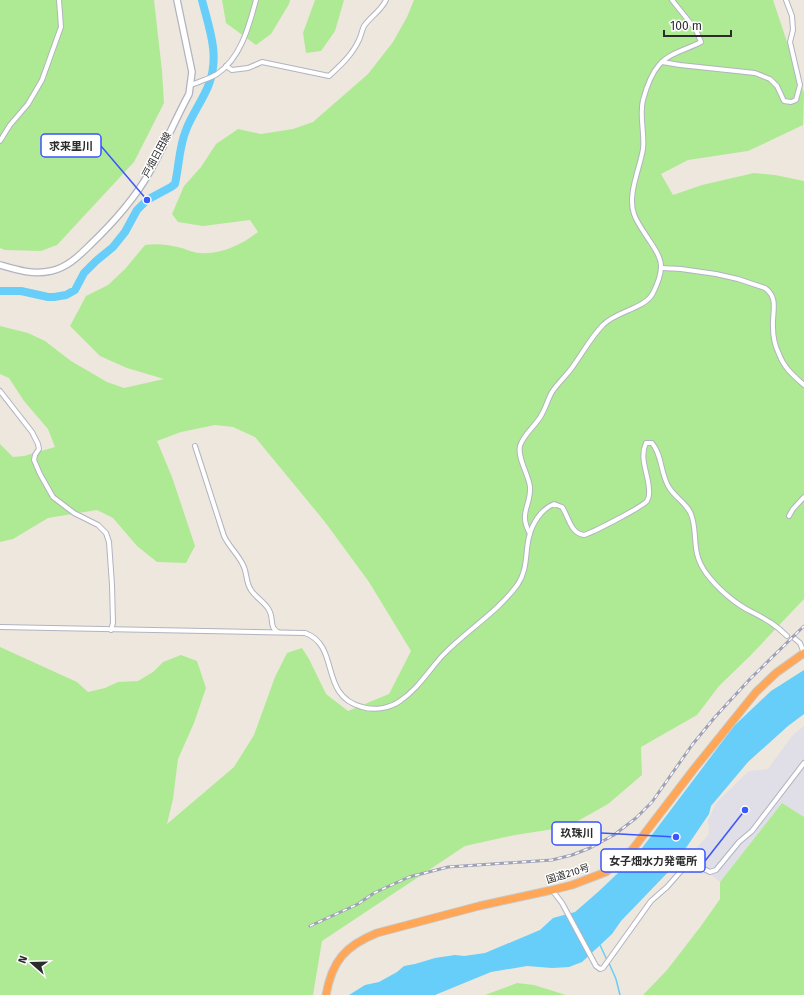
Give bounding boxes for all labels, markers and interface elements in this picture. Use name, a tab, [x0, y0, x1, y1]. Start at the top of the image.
scale bar	[664, 12, 731, 38]
text: 100 m	[670, 19, 702, 33]
street label: 戸畑日田線	[140, 130, 174, 180]
callout: 求来里川	[41, 134, 101, 157]
text: 求来里川	[49, 140, 93, 153]
callout: 玖珠川	[552, 822, 601, 845]
text: 玖珠川	[561, 827, 594, 840]
callout: 女子畑水力発電所	[601, 849, 705, 872]
text: 女子畑水力発電所	[609, 855, 697, 868]
street label: 国道210号	[545, 862, 591, 886]
north arrow	[12, 943, 52, 983]
text: N	[16, 954, 30, 965]

